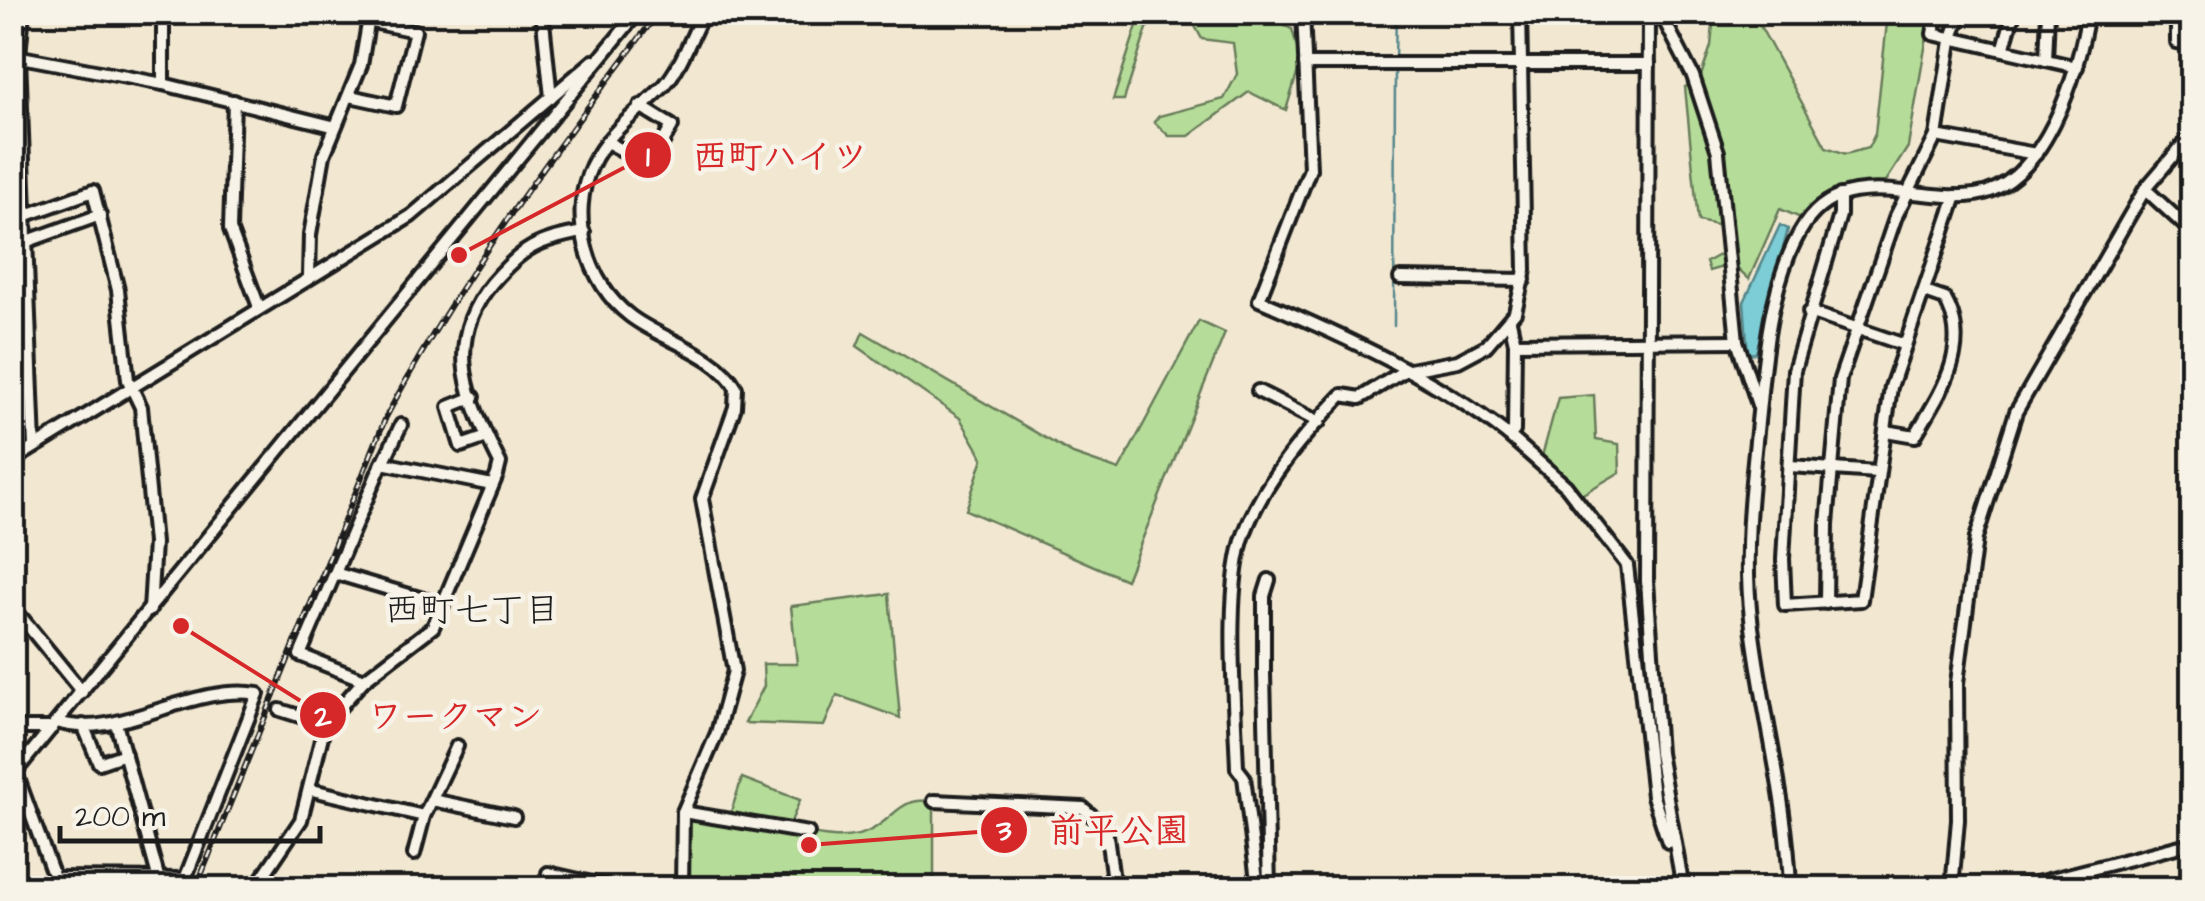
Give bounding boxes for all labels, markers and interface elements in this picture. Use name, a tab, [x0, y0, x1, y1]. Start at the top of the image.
callout: 西町ハイツ	[623, 123, 888, 188]
text: 西町ハイツ	[692, 133, 868, 182]
text: 1	[646, 136, 650, 178]
district label: 西町七丁目	[384, 586, 560, 635]
callout: ワークマン	[298, 683, 563, 748]
text: ワークマン	[367, 693, 543, 742]
text: 2	[313, 696, 332, 738]
scale bar	[60, 781, 320, 843]
text: 200 m	[75, 796, 166, 838]
callout: 前平公園	[979, 797, 1209, 862]
text: 前平公園	[1049, 807, 1189, 856]
text: 3	[995, 810, 1012, 852]

